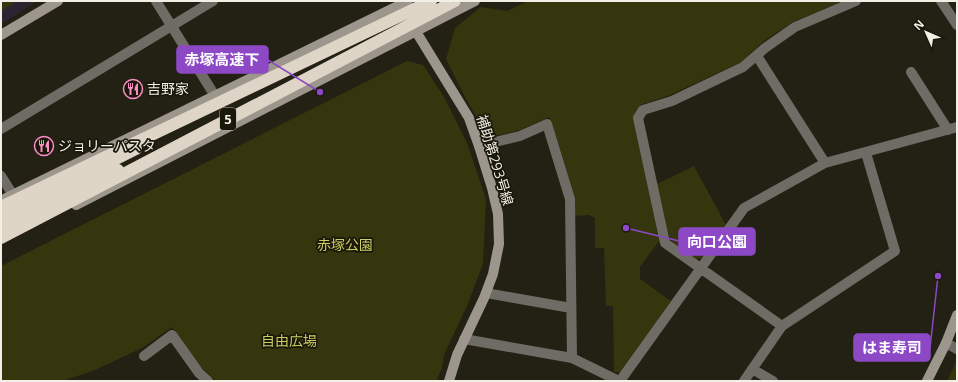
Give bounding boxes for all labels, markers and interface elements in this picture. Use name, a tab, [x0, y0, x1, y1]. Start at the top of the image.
north arrow	[906, 12, 946, 52]
text: N	[910, 16, 927, 33]
callout: 赤塚高速下	[177, 46, 268, 73]
text: 赤塚高速下	[184, 49, 260, 69]
restaurant icon: 吉野家	[122, 78, 144, 100]
place label: 吉野家	[147, 79, 189, 98]
road number: 5	[220, 108, 236, 130]
street label: 補助第293号線	[473, 112, 518, 208]
restaurant icon: ジョリーパスタ	[33, 135, 55, 157]
place label: ジョリーパスタ	[58, 136, 156, 155]
callout: 向口公園	[679, 228, 755, 255]
text: 向口公園	[687, 231, 747, 251]
park label: 赤塚公園	[317, 235, 373, 254]
park label: 自由広場	[261, 331, 317, 350]
callout: はま寿司	[854, 334, 930, 361]
text: はま寿司	[862, 337, 922, 357]

